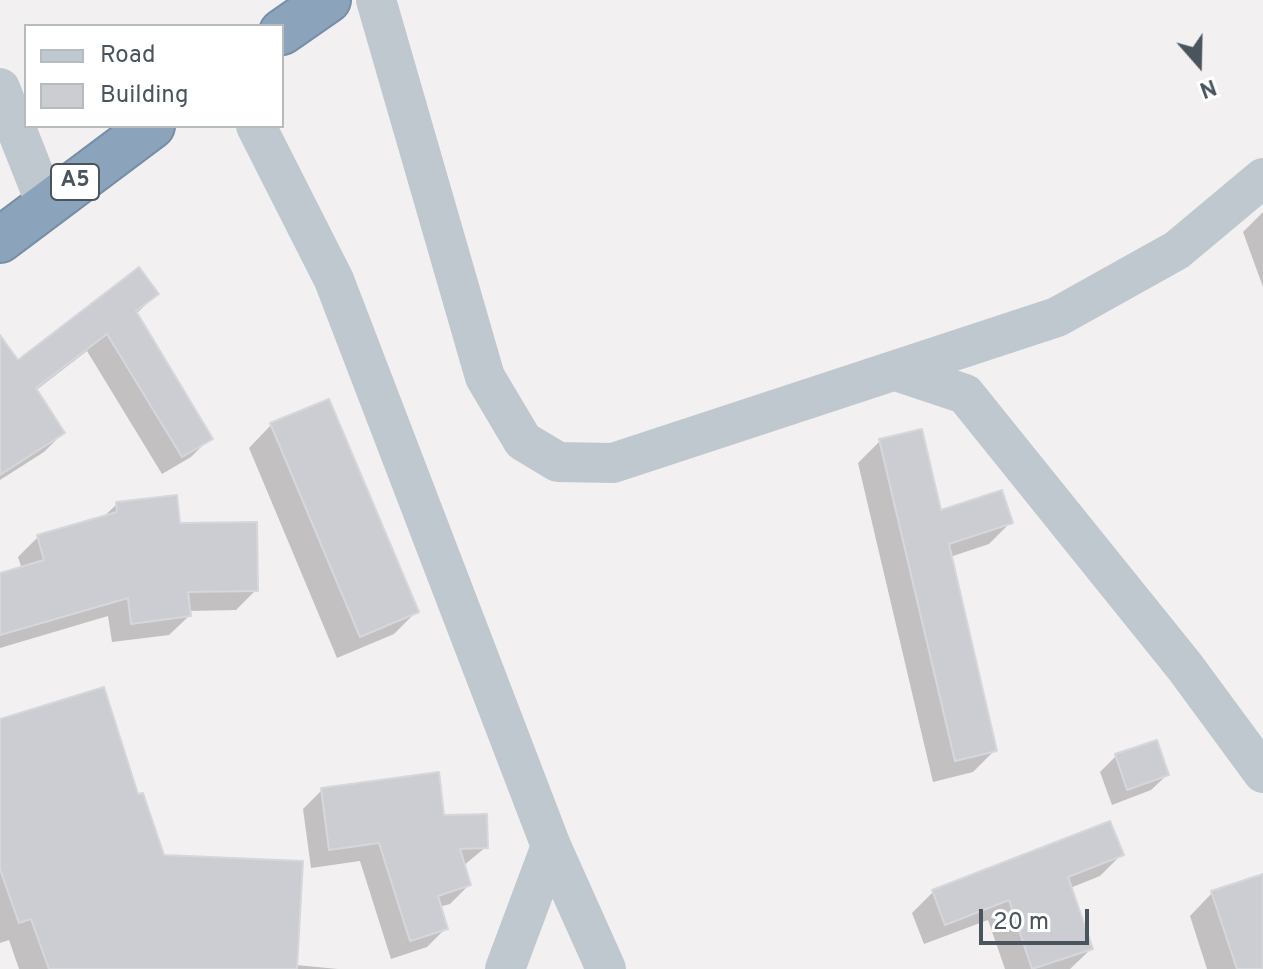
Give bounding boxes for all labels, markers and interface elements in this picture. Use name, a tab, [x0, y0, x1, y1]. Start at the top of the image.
legend	[24, 24, 284, 128]
north arrow	[1159, 24, 1239, 104]
text: Road	[100, 41, 156, 71]
text: N	[1195, 72, 1219, 102]
text: Building	[100, 81, 189, 111]
road number: A5	[51, 164, 99, 200]
scale bar	[983, 893, 1093, 943]
text: 20 m	[993, 908, 1049, 938]

